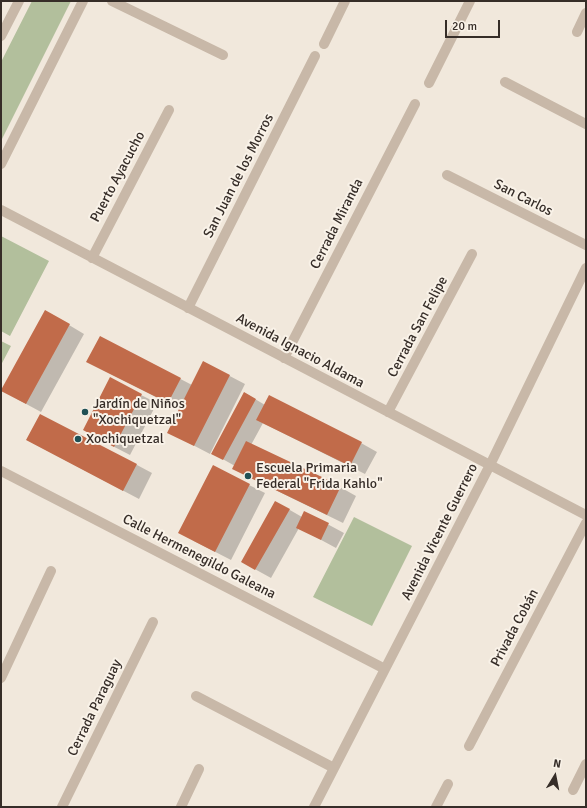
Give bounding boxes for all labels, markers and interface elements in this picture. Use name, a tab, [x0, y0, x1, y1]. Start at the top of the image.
scale bar	[447, 12, 502, 38]
text: 20 m	[452, 19, 477, 34]
street label: San Juan de los Morros	[200, 111, 278, 241]
street label: Puerto Ayacucho	[87, 129, 149, 225]
street label: Cerrada Miranda	[307, 176, 367, 272]
street label: San Carlos	[491, 176, 555, 220]
street label: Cerrada San Felipe	[384, 274, 452, 380]
street label: Avenida Ignacio Aldama	[233, 310, 367, 392]
place label: Jardín de Niños "Xochiquetzal"	[93, 396, 185, 428]
marker: Jardín de Niños "Xochiquetzal"	[80, 407, 90, 417]
place label: Xochiquetzal	[86, 431, 164, 447]
marker: Xochiquetzal	[73, 434, 83, 444]
place label: Escuela Primaria Federal "Frida Kahlo"	[256, 460, 383, 492]
street label: Avenida Vicente Guerrero	[398, 461, 482, 603]
marker: Escuela Primaria Federal "Frida Kahlo"	[243, 471, 253, 481]
street label: Calle Hermenegildo Galeana	[120, 511, 278, 603]
street label: Privada Cobán	[488, 586, 542, 670]
street label: Cerrada Paraguay	[64, 657, 126, 759]
north arrow	[535, 756, 575, 796]
text: N	[552, 757, 562, 771]

